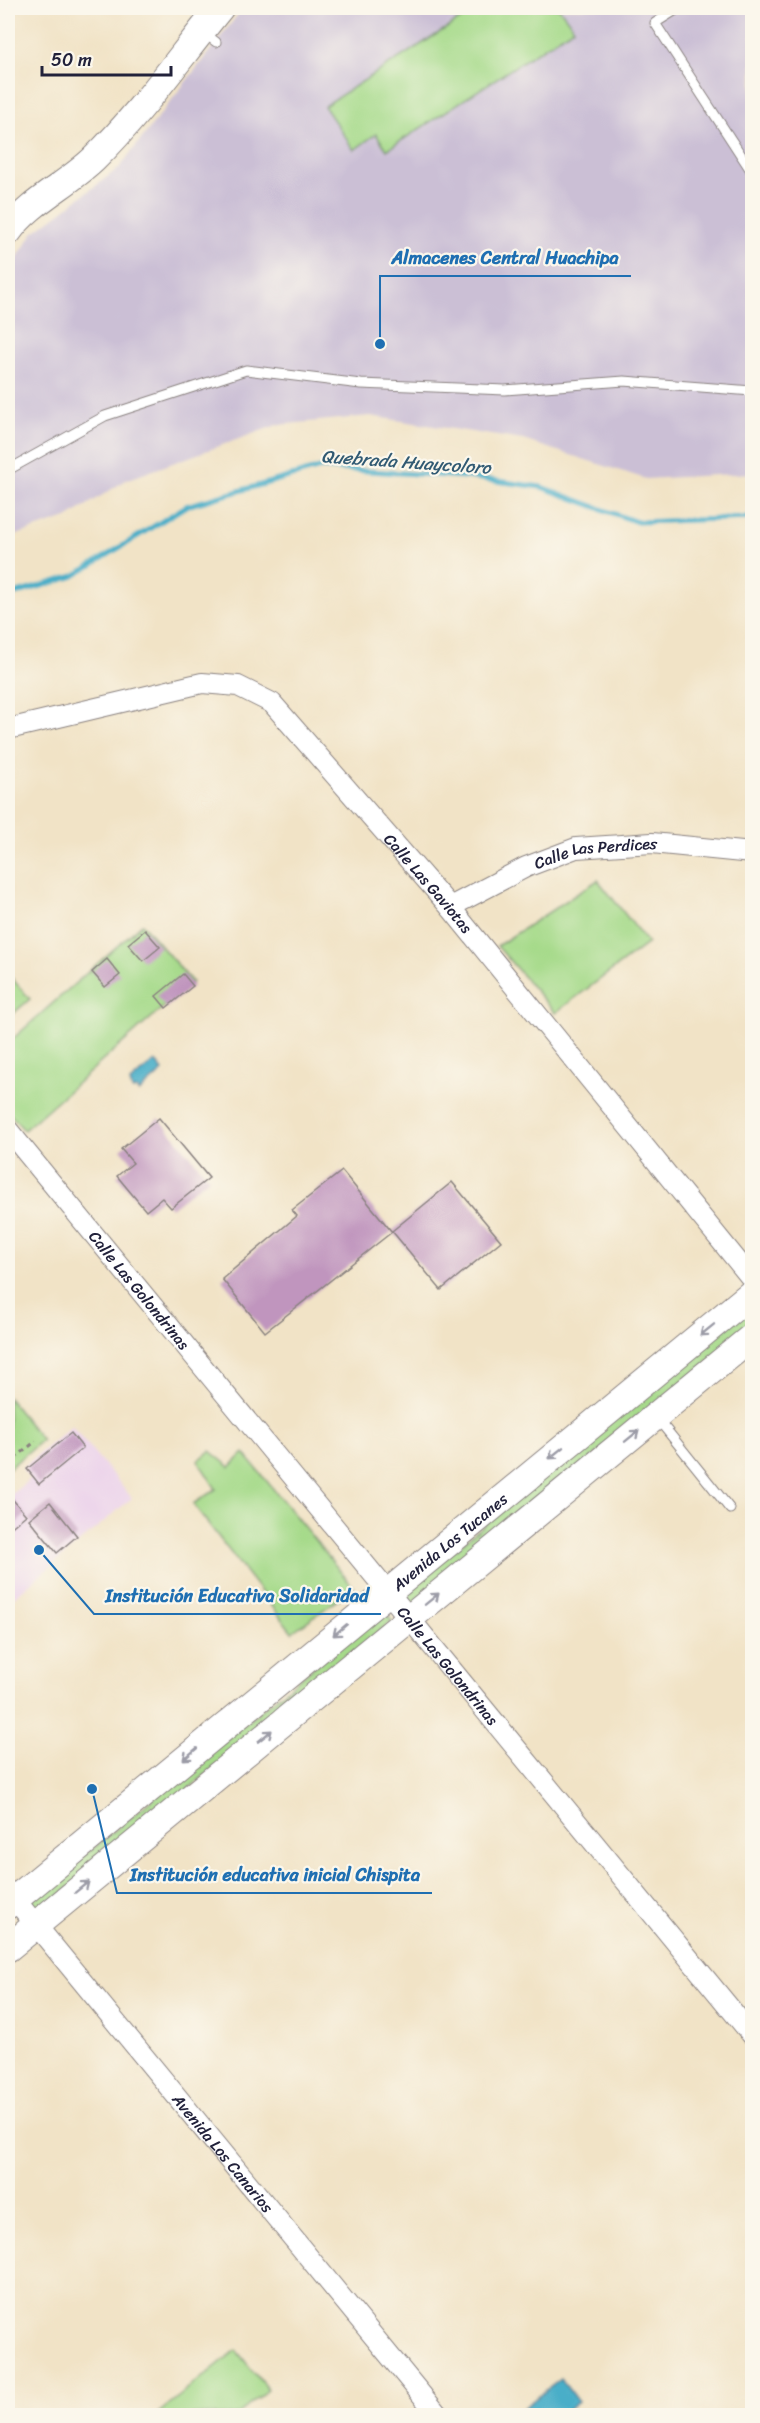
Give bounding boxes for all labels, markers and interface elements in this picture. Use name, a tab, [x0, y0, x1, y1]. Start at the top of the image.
scale bar	[42, 39, 171, 77]
text: 50 m	[51, 44, 92, 76]
callout: Almacenes Central Huachipa	[380, 240, 631, 276]
text: Almacenes Central Huachipa	[390, 242, 619, 274]
water label: Quebrada Huaycoloro	[320, 440, 493, 484]
street label: Calle Las Gaviotas	[377, 826, 481, 940]
street label: Calle Las Perdices	[530, 828, 659, 877]
street label: Calle Las Golondrinas	[81, 1224, 198, 1357]
one-way arrow	[699, 1323, 715, 1336]
one-way arrow	[623, 1430, 639, 1443]
one-way arrow	[549, 1446, 564, 1460]
street label: Avenida Los Tucanes	[385, 1485, 515, 1599]
callout: Institución Educativa Solidaridad	[94, 1578, 381, 1614]
text: Institución Educativa Solidaridad	[104, 1580, 370, 1612]
one-way arrow	[423, 1593, 439, 1606]
street label: Calle Las Golondrinas	[390, 1599, 507, 1732]
one-way arrow	[333, 1623, 348, 1637]
one-way arrow	[257, 1730, 273, 1743]
one-way arrow	[182, 1748, 198, 1761]
callout: Institución educativa inicial Chispita	[117, 1857, 432, 1893]
text: Institución educativa inicial Chispita	[129, 1859, 421, 1891]
one-way arrow	[74, 1880, 89, 1894]
street label: Avenida Los Canarios	[164, 2086, 282, 2220]

